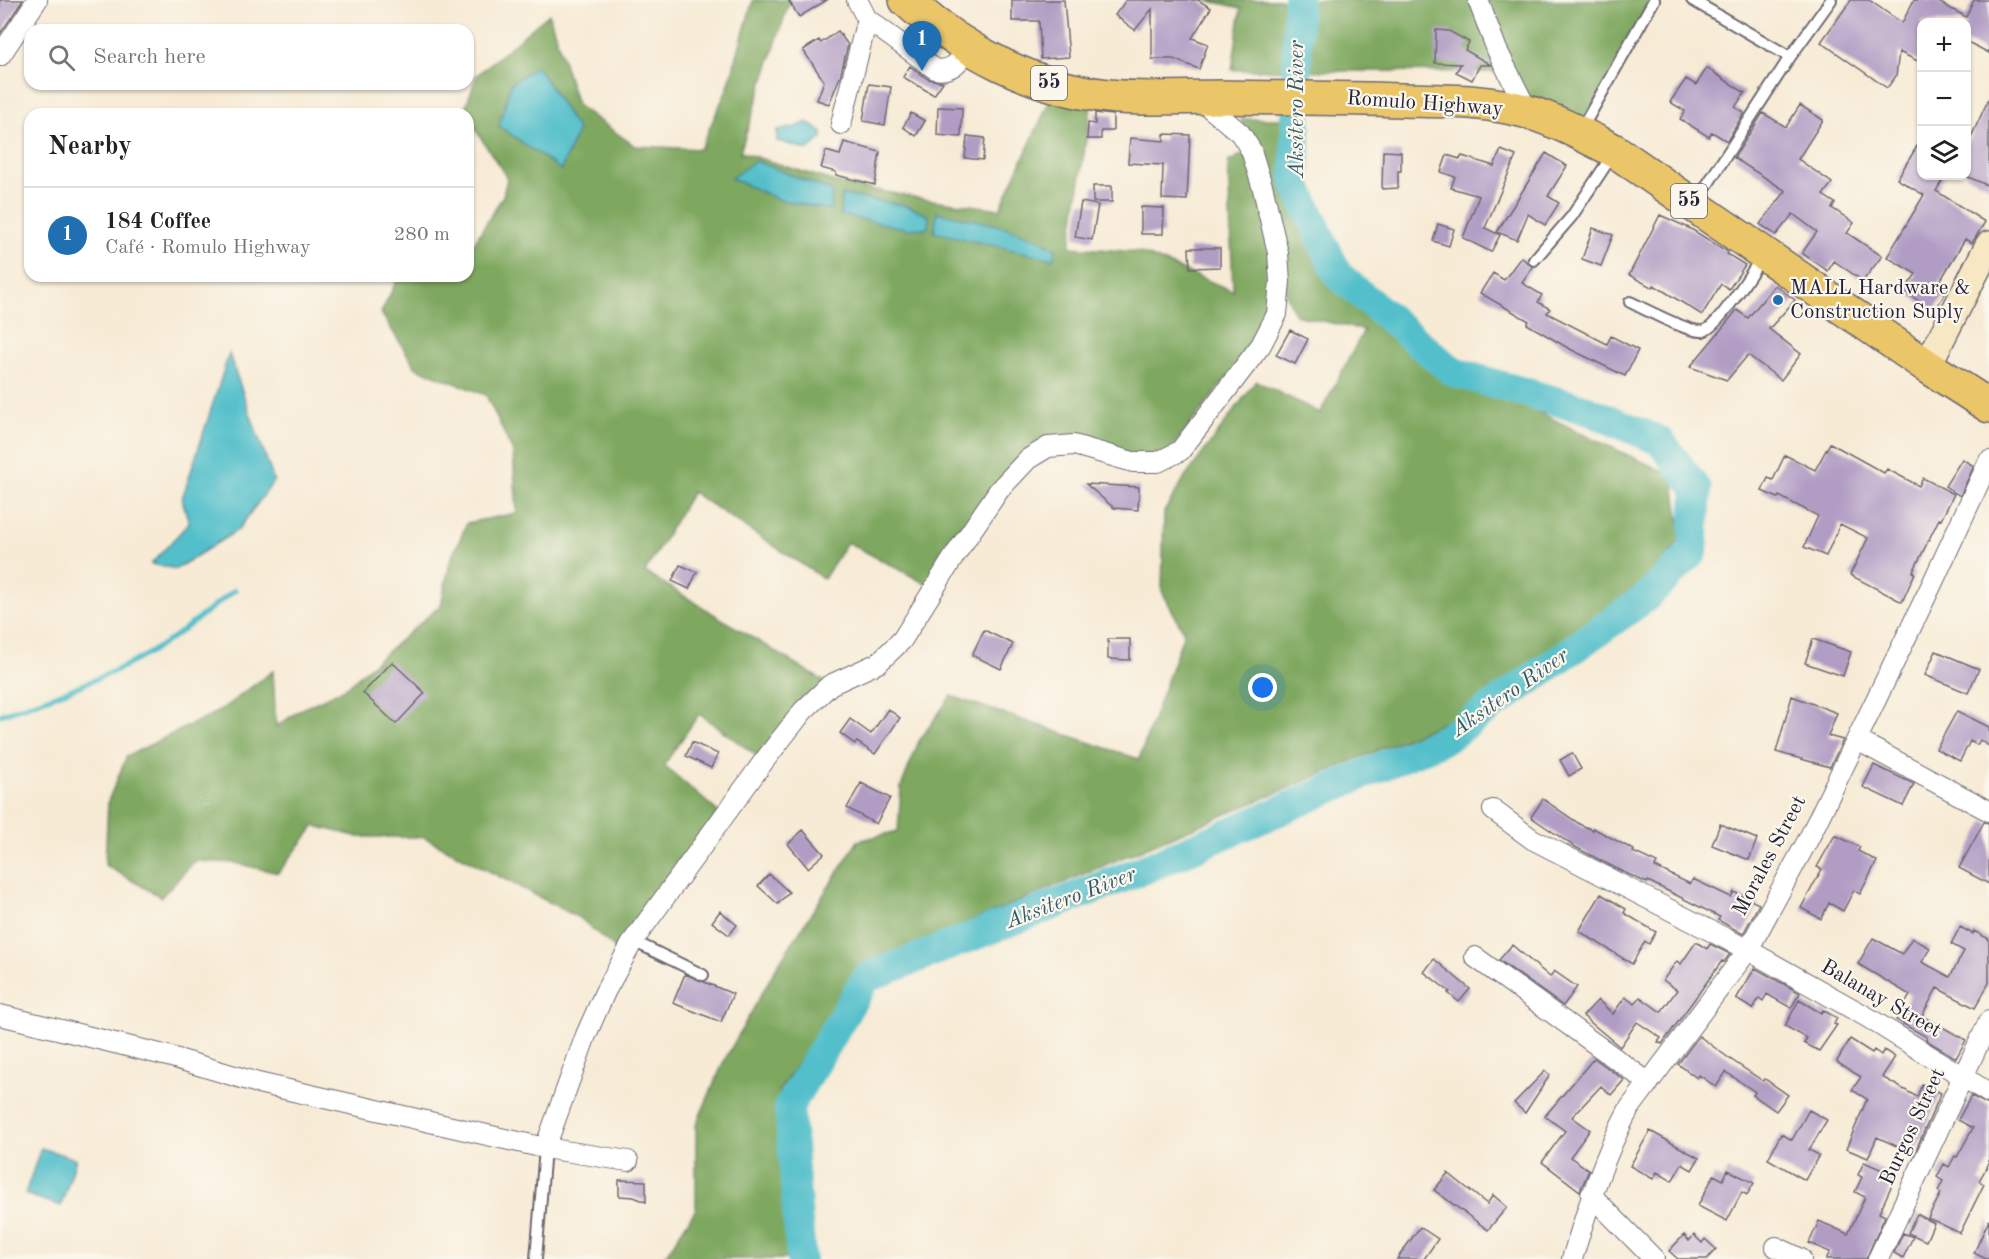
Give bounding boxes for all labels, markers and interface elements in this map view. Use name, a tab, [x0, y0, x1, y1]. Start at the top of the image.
map controls	[1917, 18, 1971, 180]
button: +	[1917, 18, 1971, 72]
pin: 1	[902, 22, 942, 71]
search box	[24, 24, 474, 90]
water label: Aksitero River	[1286, 40, 1308, 179]
icon: search	[45, 41, 78, 74]
text: Search here	[93, 46, 206, 68]
road number: 55	[1031, 66, 1067, 100]
button: −	[1917, 72, 1971, 126]
street label: Romulo Highway	[1346, 88, 1504, 120]
button: layers	[1917, 126, 1971, 180]
text: Nearby	[48, 134, 132, 160]
road number: 55	[1671, 184, 1707, 218]
text: 184 Coffee	[105, 211, 211, 233]
text: 1	[62, 225, 73, 245]
text: 280 m	[394, 225, 450, 245]
text: Café · Romulo Highway	[105, 238, 310, 258]
place label: MALL Hardware & Construction Suply	[1790, 278, 1971, 323]
marker: MALL Hardware & Construction Suply	[1771, 293, 1785, 307]
water label: Aksitero River	[1447, 644, 1573, 742]
your location	[1248, 673, 1277, 702]
street label: Morales Street	[1730, 792, 1810, 920]
water label: Aksitero River	[1002, 863, 1140, 933]
street label: Balanay Street	[1817, 956, 1945, 1042]
street label: Burgos Street	[1877, 1065, 1949, 1189]

